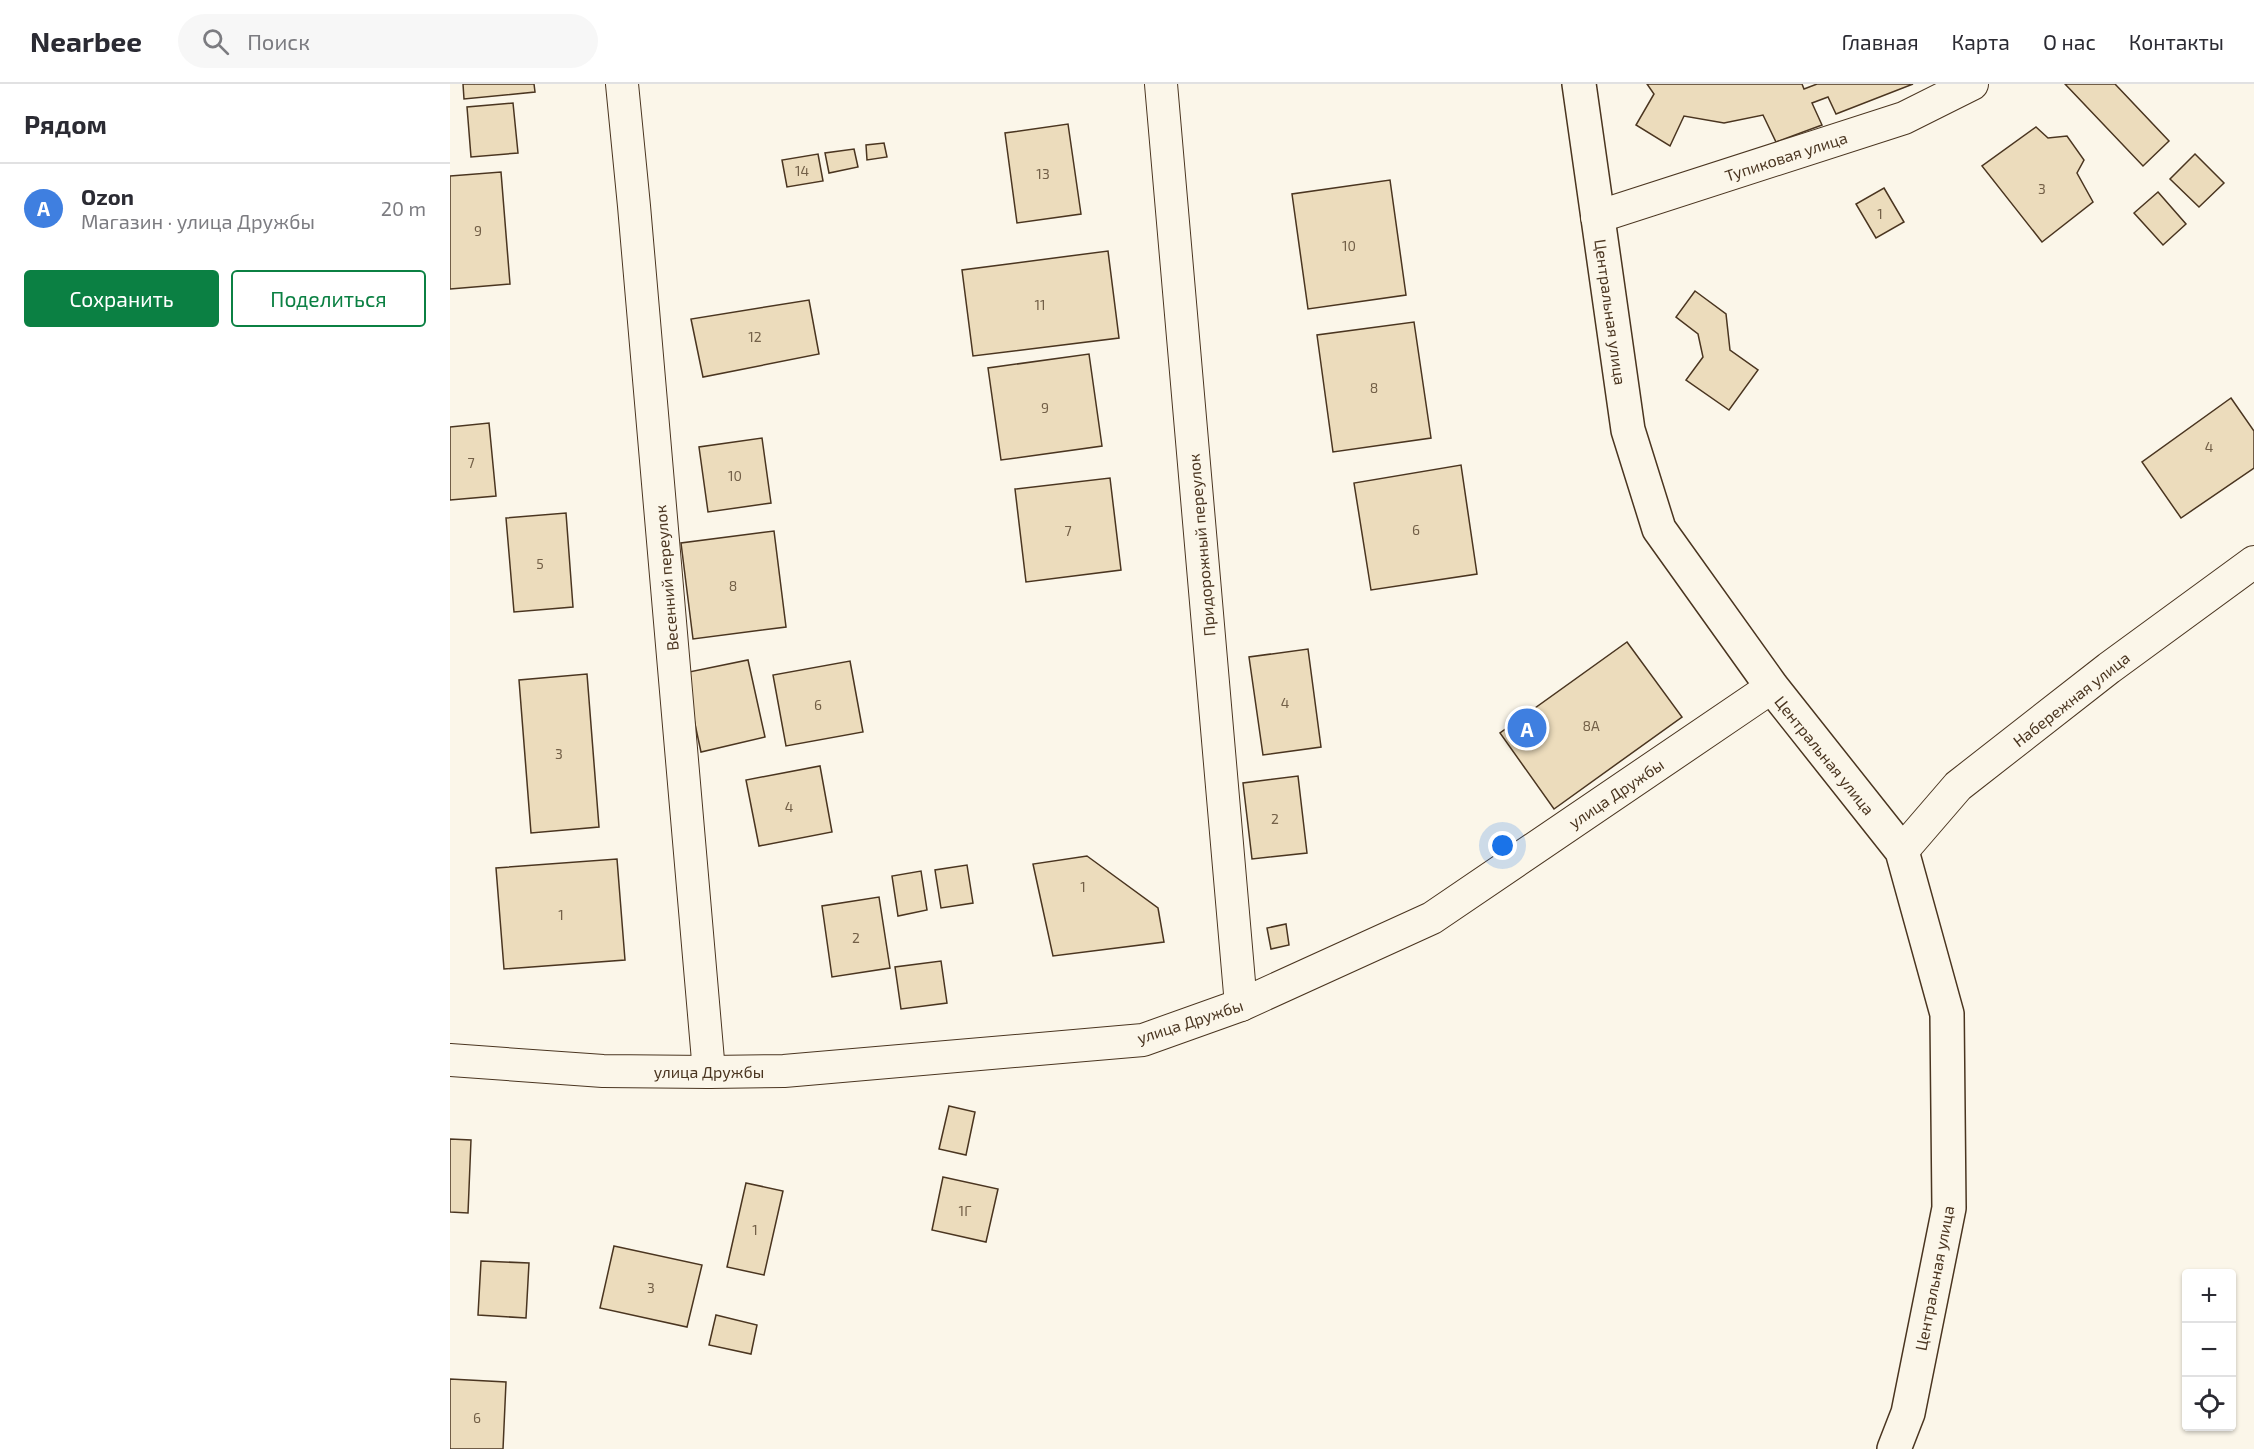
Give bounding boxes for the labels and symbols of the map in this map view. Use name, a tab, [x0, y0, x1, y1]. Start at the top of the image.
street label: Тупиковая улица	[1722, 127, 1850, 186]
house number: 14	[795, 162, 809, 179]
house number: 13	[1036, 165, 1050, 182]
house number: 3	[2038, 180, 2046, 197]
house number: 1	[1877, 205, 1883, 222]
house number: 9	[474, 222, 482, 239]
house number: 10	[1342, 237, 1356, 254]
street label: Центральная улица	[1590, 238, 1631, 386]
house number: 11	[1034, 296, 1046, 313]
house number: 12	[748, 328, 762, 345]
house number: 8	[1370, 379, 1378, 396]
house number: 9	[1041, 399, 1049, 416]
house number: 4	[2205, 438, 2213, 455]
street label: Придорожный переулок	[1184, 452, 1219, 637]
house number: 7	[467, 454, 475, 471]
house number: 10	[728, 467, 742, 484]
street label: Весенний переулок	[650, 504, 683, 652]
house number: 6	[1412, 521, 1420, 538]
house number: 7	[1064, 522, 1072, 539]
house number: 5	[536, 555, 544, 572]
house number: 8	[729, 577, 737, 594]
street label: Набережная улица	[2009, 648, 2134, 751]
street label: Центральная улица	[1770, 692, 1879, 819]
house number: 4	[1281, 694, 1289, 711]
house number: 6	[814, 696, 822, 713]
pin: A	[1508, 706, 1546, 750]
house number: 8А	[1582, 717, 1600, 734]
house number: 3	[555, 745, 563, 762]
street label: улица Дружбы	[1565, 754, 1668, 833]
house number: 4	[785, 798, 793, 815]
house number: 2	[1271, 810, 1279, 827]
your location	[1488, 831, 1517, 860]
house number: 1	[1080, 878, 1086, 895]
house number: 1	[558, 906, 564, 923]
house number: 2	[852, 929, 860, 946]
street label: улица Дружбы	[1135, 995, 1246, 1048]
street label: улица Дружбы	[654, 1062, 764, 1082]
house number: 1Г	[959, 1202, 971, 1219]
street label: Центральная улица	[1911, 1204, 1958, 1352]
house number: 1	[752, 1221, 758, 1238]
house number: 3	[647, 1279, 655, 1296]
house number: 6	[473, 1409, 481, 1426]

